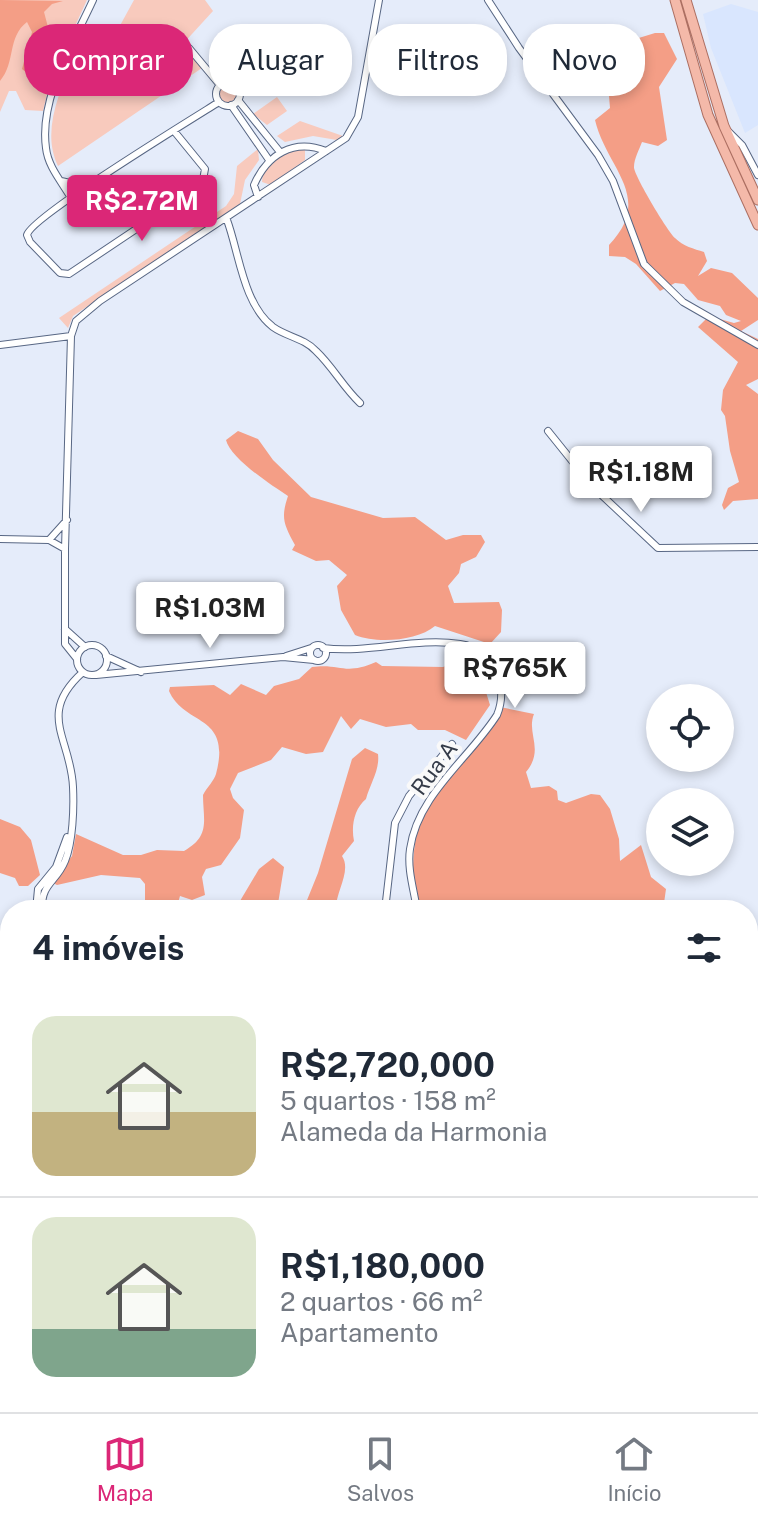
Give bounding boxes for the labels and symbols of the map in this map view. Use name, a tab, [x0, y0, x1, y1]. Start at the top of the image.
pin: R$2.72M	[68, 175, 216, 243]
pin: R$1.18M	[567, 446, 715, 514]
pin: R$1.03M	[136, 582, 284, 650]
pin: R$765K	[450, 642, 580, 710]
street label: Rua A	[405, 736, 463, 800]

